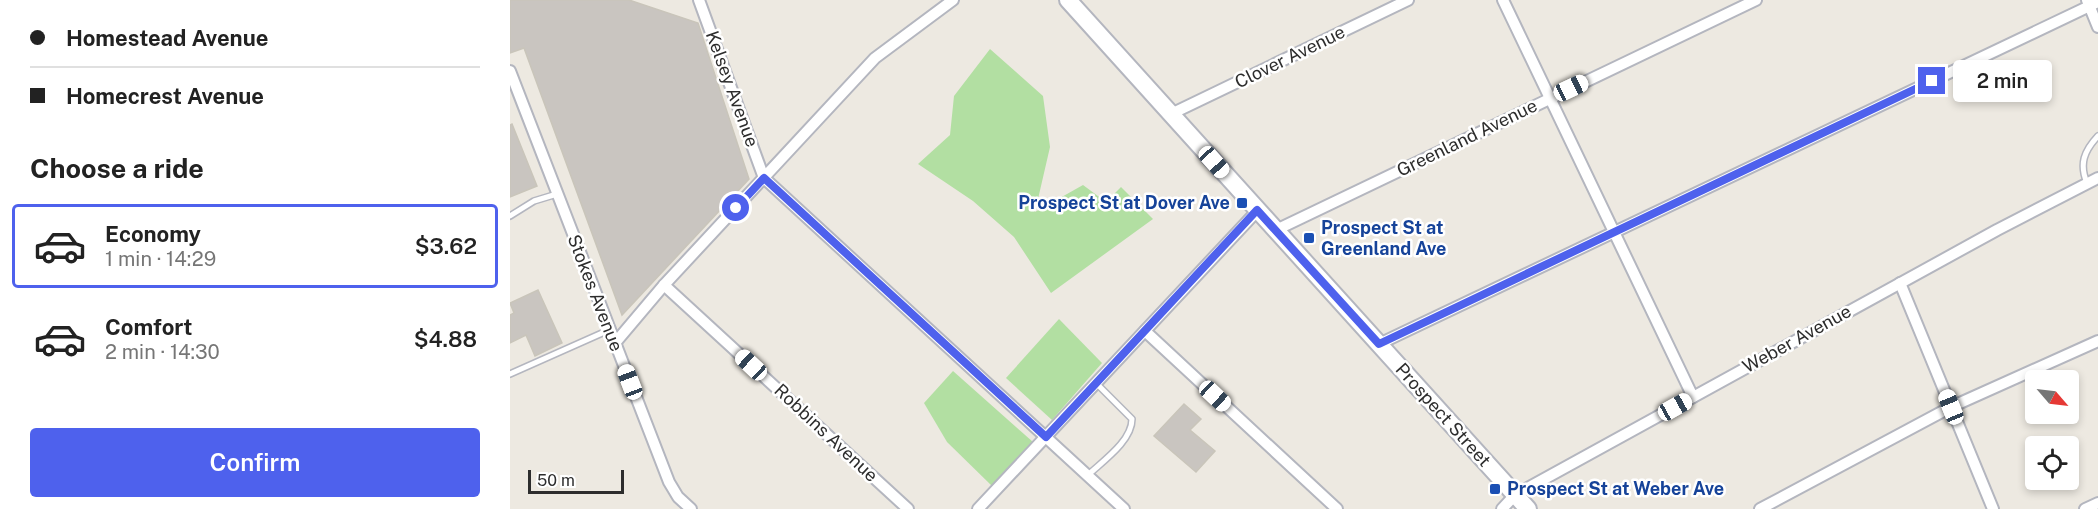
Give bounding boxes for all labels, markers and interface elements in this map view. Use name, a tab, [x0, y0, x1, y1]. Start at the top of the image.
street label: Clover Avenue	[1231, 21, 1348, 92]
text: Homestead Avenue	[66, 25, 268, 51]
street label: Kelsey Avenue	[702, 28, 763, 150]
callout: 2 min	[1953, 60, 2052, 102]
route end	[1918, 67, 1945, 94]
text: 2 min	[1977, 69, 2028, 93]
car	[1551, 72, 1591, 104]
text: Homecrest Avenue	[66, 83, 264, 109]
street label: Greenland Avenue	[1393, 94, 1540, 181]
car	[1195, 143, 1233, 181]
text: Choose a ride	[30, 152, 204, 184]
place label: Prospect St at Dover Ave	[1018, 192, 1230, 213]
route start	[722, 194, 749, 221]
marker: Prospect St at Dover Ave	[1235, 196, 1249, 210]
place label: Prospect St at Greenland Ave	[1321, 217, 1446, 259]
icon: car	[33, 219, 87, 273]
text: Economy	[105, 221, 201, 247]
street label: Stokes Avenue	[563, 231, 627, 354]
marker: Prospect St at Greenland Ave	[1302, 231, 1316, 245]
text: $3.62	[415, 233, 477, 259]
text: 1 min · 14:29	[105, 247, 216, 271]
street label: Weber Avenue	[1739, 300, 1855, 377]
icon: car	[33, 312, 87, 366]
text: Comfort	[105, 314, 192, 340]
text: $4.88	[414, 326, 477, 352]
text: 2 min · 14:30	[105, 340, 220, 364]
car	[732, 346, 770, 384]
street label: Prospect Street	[1391, 359, 1495, 471]
car	[615, 362, 645, 402]
north arrow	[2025, 370, 2079, 424]
map controls	[2025, 370, 2079, 490]
car	[1196, 377, 1234, 415]
street label: Robbins Avenue	[770, 379, 882, 486]
car	[1936, 387, 1966, 427]
car	[1655, 390, 1695, 424]
button: Confirm	[30, 428, 480, 497]
button: locate	[2025, 436, 2079, 490]
scale bar	[528, 467, 624, 494]
text: 50 m	[537, 471, 575, 490]
place label: Prospect St at Weber Ave	[1507, 478, 1724, 499]
marker: Prospect St at Weber Ave	[1488, 482, 1502, 496]

